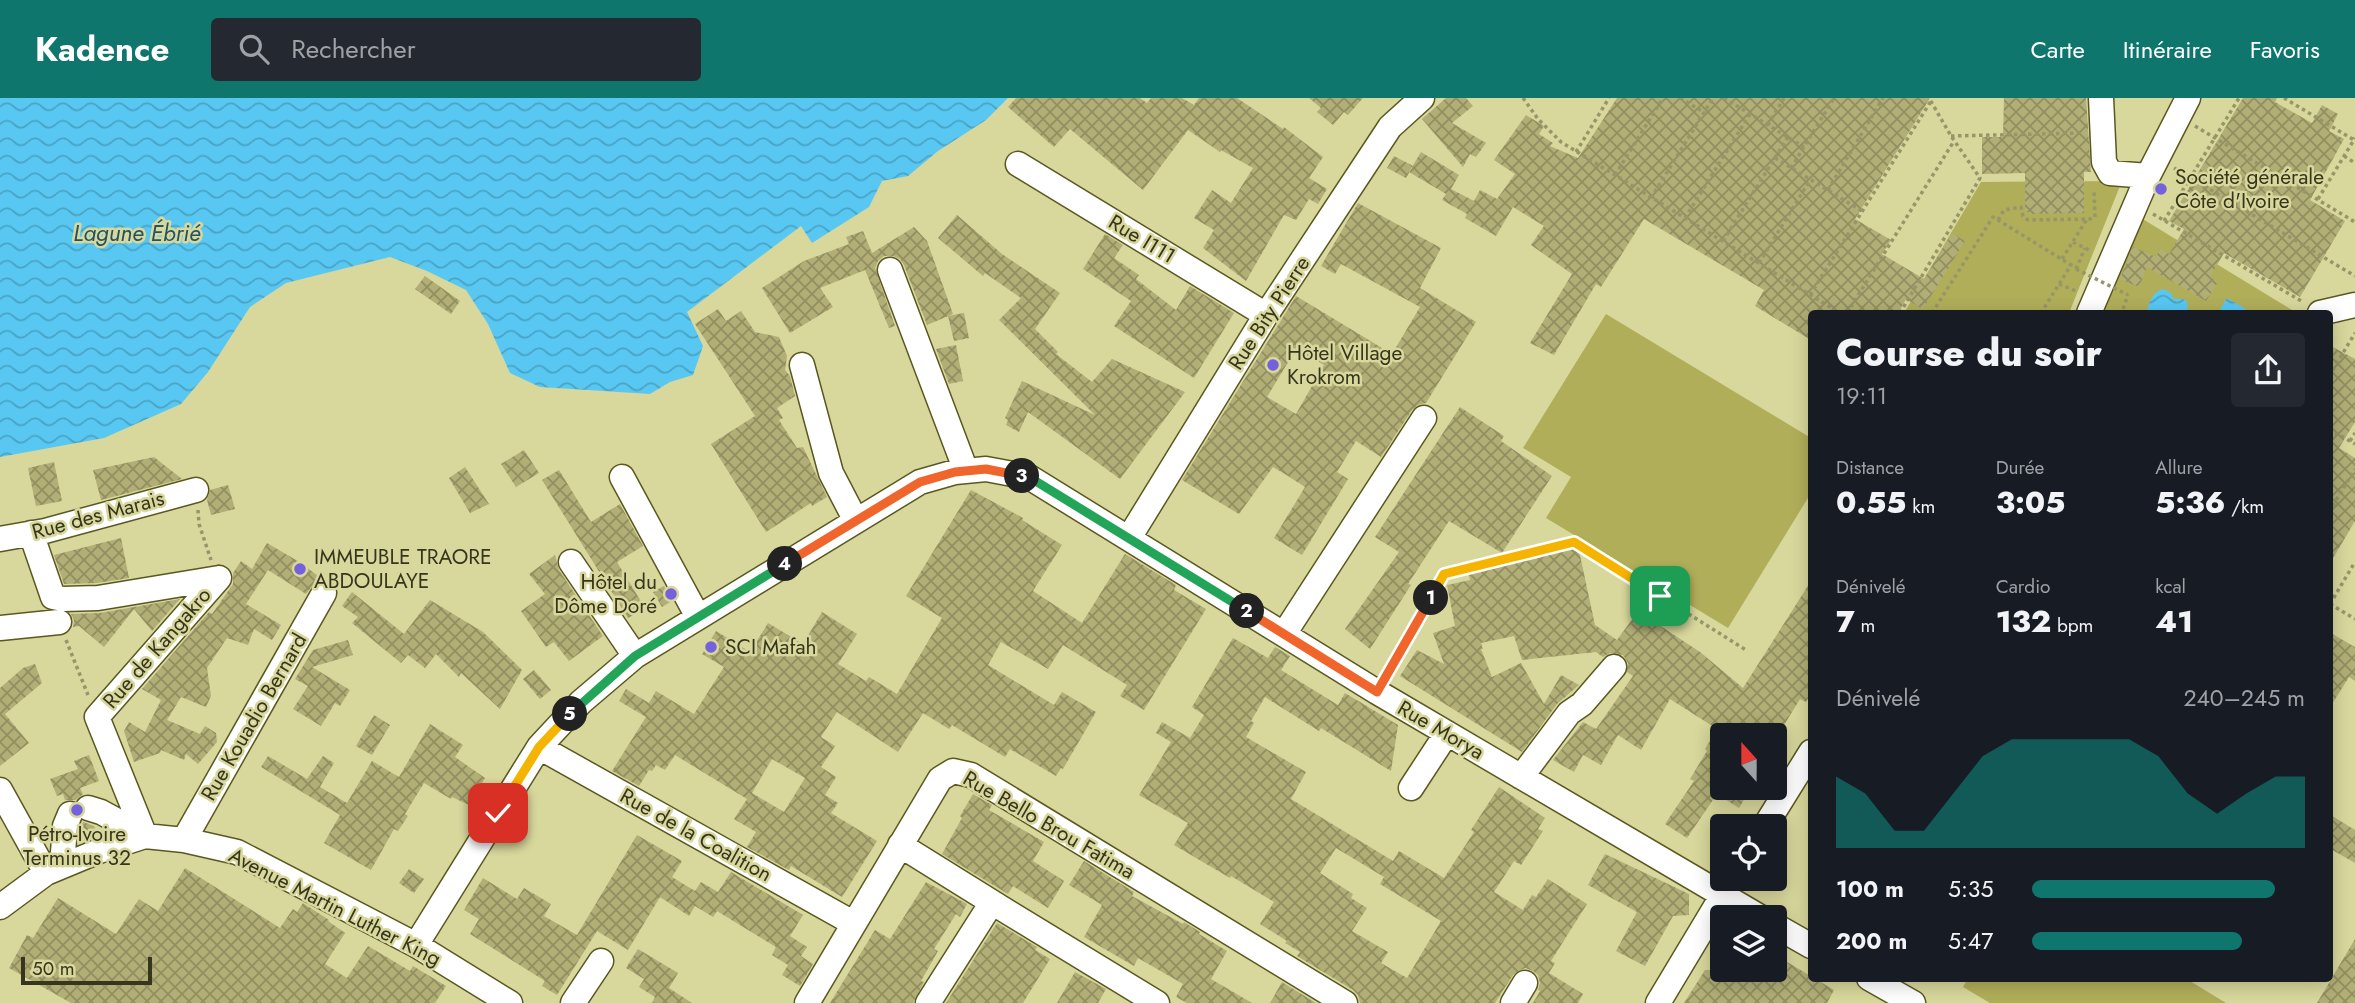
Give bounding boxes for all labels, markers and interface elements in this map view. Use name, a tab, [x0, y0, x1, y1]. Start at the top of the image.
search box	[211, 18, 701, 81]
text: Kadence	[35, 26, 169, 73]
icon: search	[235, 30, 273, 68]
text: Rechercher	[291, 30, 416, 68]
text: Carte	[2030, 32, 2085, 67]
text: Itinéraire	[2123, 32, 2212, 67]
text: Favoris	[2250, 32, 2320, 67]
place label: Société générale Côte d'Ivoire	[2175, 162, 2324, 216]
marker: Société générale Côte d'Ivoire	[2153, 181, 2169, 197]
street label: Rue I111	[1103, 207, 1181, 271]
water label: Lagune Ébrié	[73, 216, 201, 250]
street label: Rue Bity Pierre	[1221, 250, 1317, 376]
text: Course du soir	[1836, 325, 2102, 380]
button: share	[2231, 333, 2305, 407]
place label: Hôtel Village Krokrom	[1287, 338, 1403, 392]
marker: Hôtel Village Krokrom	[1265, 357, 1281, 373]
text: 19:11	[1836, 379, 1887, 413]
text: Distance	[1836, 454, 1904, 481]
text: Durée	[1996, 454, 2044, 481]
text: Allure	[2155, 454, 2203, 481]
pin: 3	[1004, 458, 1040, 494]
text: 3	[1016, 462, 1027, 489]
text: 0.55	[1836, 481, 1906, 524]
text: 3:05	[1996, 481, 2065, 524]
text: 5:36	[2155, 481, 2225, 524]
street label: Rue des Marais	[29, 483, 167, 547]
text: km	[1906, 493, 1935, 520]
text: /km	[2225, 493, 2264, 520]
place label: IMMEUBLE TRAORE ABDOULAYE	[314, 542, 492, 596]
pin: 4	[768, 546, 802, 582]
text: 4	[778, 550, 791, 577]
marker: IMMEUBLE TRAORE ABDOULAYE	[292, 561, 308, 577]
pin	[1630, 566, 1690, 626]
place label: Hôtel du Dôme Doré	[554, 567, 657, 621]
text: Dénivelé	[1836, 573, 1906, 600]
text: Cardio	[1996, 573, 2050, 600]
text: kcal	[2155, 573, 2186, 600]
icon: arrive	[1641, 577, 1679, 615]
pin: 1	[1414, 580, 1448, 616]
street label: Rue de Kangakro	[96, 581, 218, 715]
text: 1	[1426, 584, 1435, 611]
marker: Hôtel du Dôme Doré	[663, 586, 679, 602]
pin: 2	[1230, 594, 1264, 628]
text: 2	[1240, 597, 1253, 624]
text: 7	[1836, 600, 1855, 643]
text: 132	[1996, 600, 2051, 643]
text: 41	[2155, 600, 2193, 643]
text: m	[1855, 612, 1875, 639]
text: bpm	[2051, 612, 2093, 639]
street label: Rue Kouadio Bernard	[194, 628, 314, 806]
place label: SCI Mafah	[725, 632, 817, 662]
marker: SCI Mafah	[703, 639, 719, 655]
text: Dénivelé	[1836, 681, 1920, 715]
text: 240–245 m	[2183, 681, 2305, 715]
street label: Rue Morya	[1392, 693, 1490, 767]
pin: 5	[552, 696, 588, 732]
text: 5	[563, 700, 576, 727]
north arrow	[1710, 723, 1787, 800]
map controls	[1710, 723, 1787, 982]
street label: Rue Bello Brou Fatima	[957, 763, 1141, 887]
street label: Rue de la Coalition	[615, 781, 777, 889]
pin	[468, 783, 528, 843]
icon: check	[479, 794, 517, 832]
marker: Pétro-Ivoire Terminus 32	[69, 802, 85, 818]
button: locate	[1710, 814, 1787, 891]
place label: Pétro-Ivoire Terminus 32	[23, 819, 131, 873]
street label: Avenue Martin Luther King	[224, 840, 446, 974]
text: 100 m	[1836, 872, 1904, 906]
text: 5:35	[1948, 872, 1993, 906]
button: layers	[1710, 905, 1787, 982]
text: 200 m	[1836, 924, 1907, 958]
text: 5:47	[1948, 924, 1993, 958]
scale bar	[21, 954, 152, 986]
text: 50 m	[32, 955, 75, 982]

